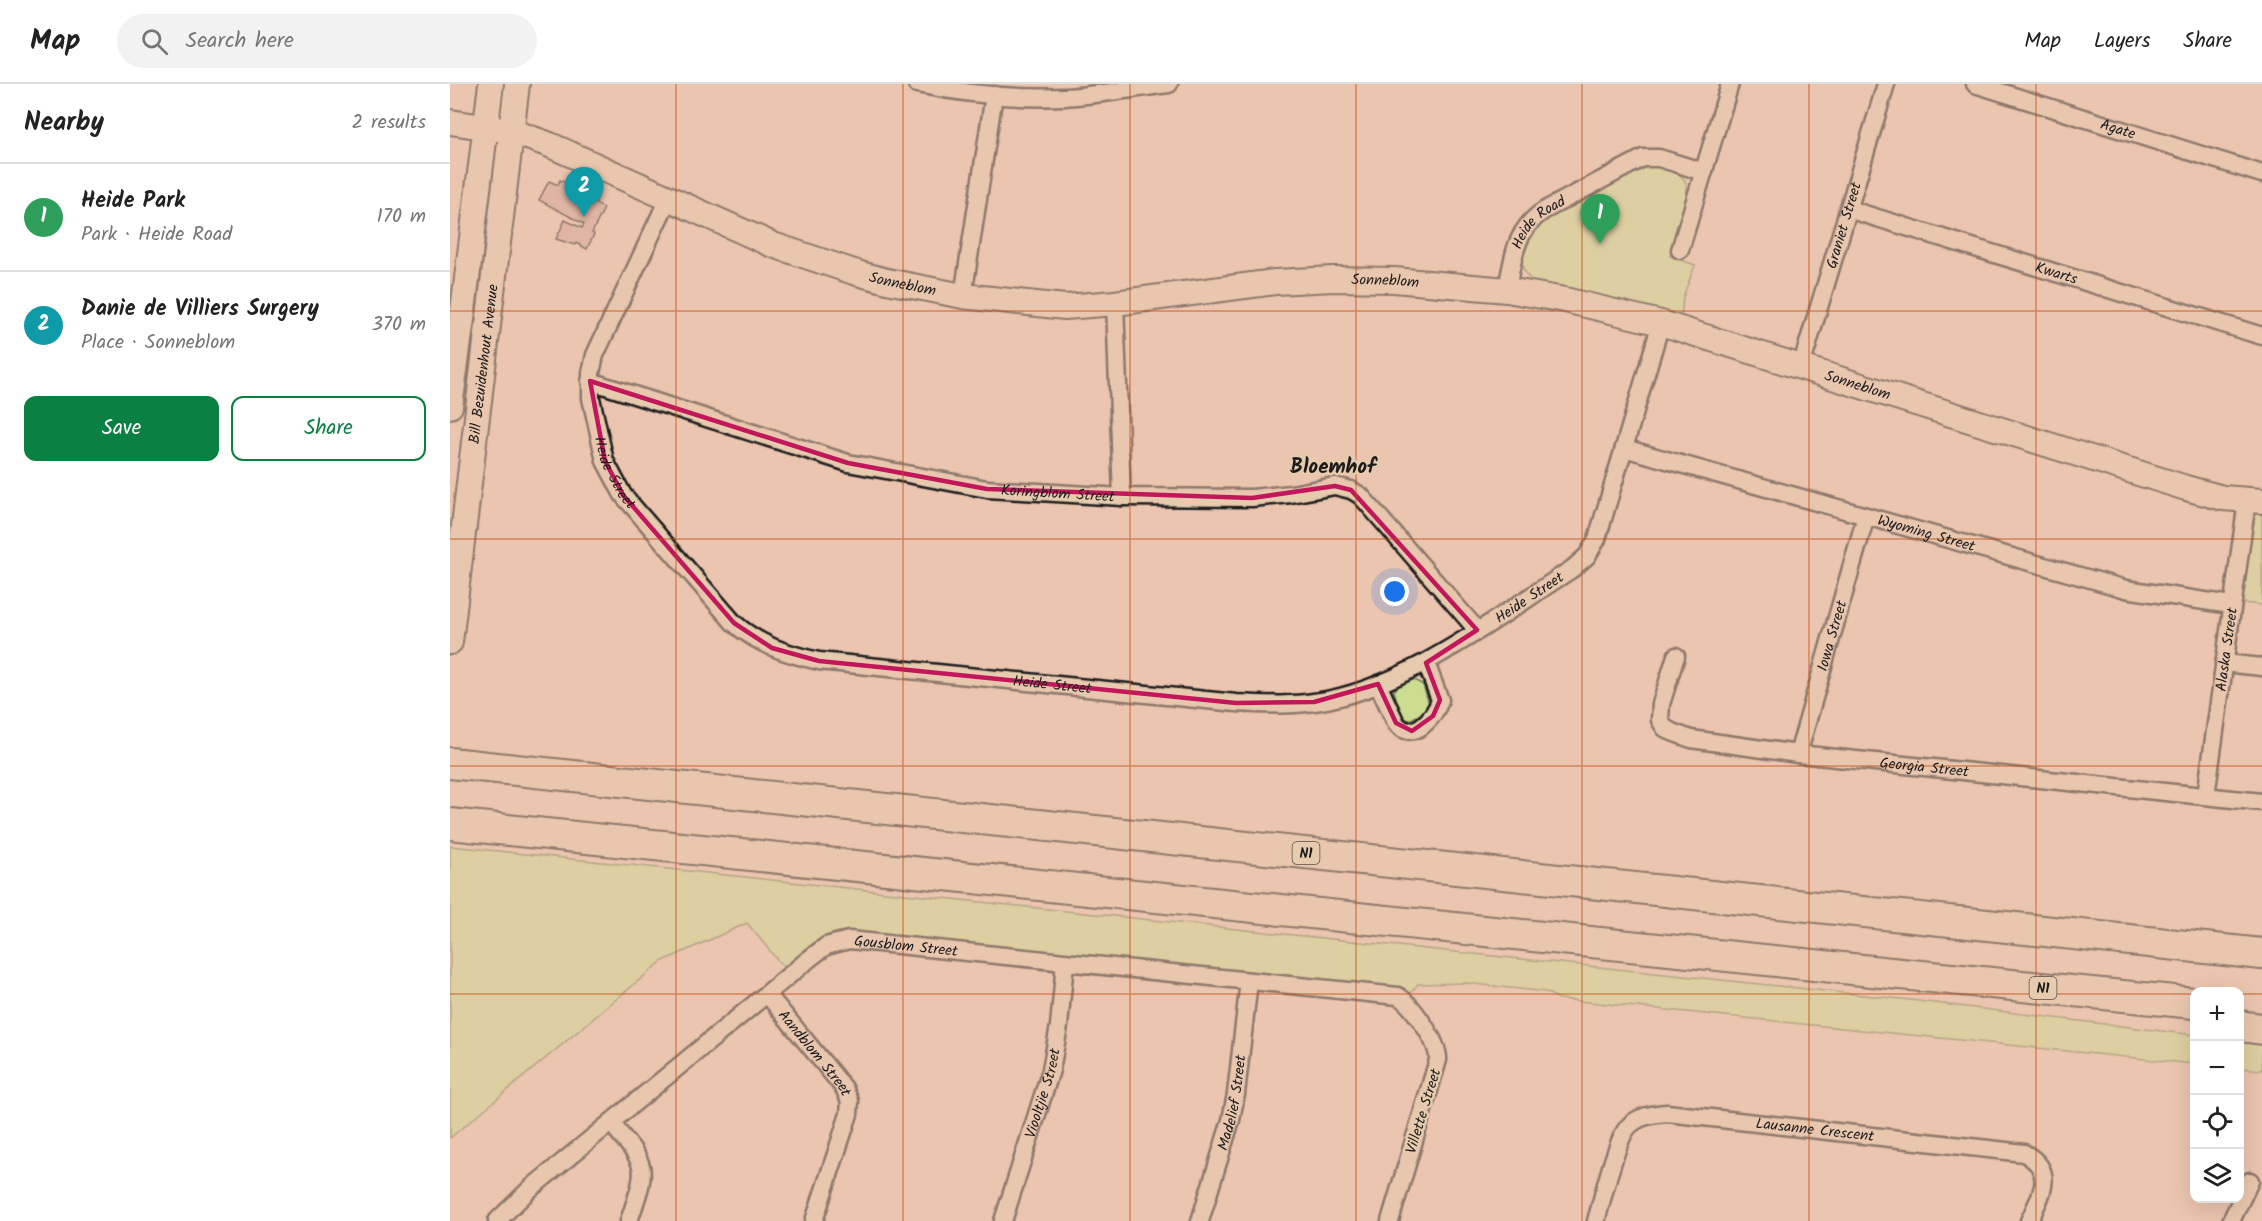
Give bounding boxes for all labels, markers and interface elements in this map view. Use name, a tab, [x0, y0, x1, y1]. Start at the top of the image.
search box	[117, 14, 537, 68]
text: Map	[30, 19, 81, 64]
text: Search here	[186, 24, 294, 59]
icon: search	[138, 25, 171, 58]
text: Map	[2024, 25, 2061, 58]
text: Layers	[2094, 25, 2150, 58]
text: Share	[2183, 25, 2232, 58]
text: Nearby	[24, 102, 104, 144]
text: 2 results	[351, 107, 426, 139]
street label: Agate	[2097, 113, 2139, 147]
pin: 2	[564, 168, 604, 217]
street label: Graniet Street	[1820, 179, 1869, 272]
text: Heide Park	[81, 184, 185, 219]
street label: Heide Road	[1505, 190, 1571, 253]
pin: 1	[1580, 194, 1620, 244]
text: 1	[40, 201, 47, 233]
text: 170 m	[377, 201, 426, 233]
text: Park · Heide Road	[81, 219, 232, 251]
street label: Kwarts	[2032, 256, 2081, 292]
street label: Sonneblom	[866, 266, 938, 303]
street label: Sonneblom	[1351, 268, 1420, 295]
street label: Bill Bezuidenhout Avenue	[463, 283, 506, 445]
text: Danie de Villiers Surgery	[81, 292, 319, 327]
text: 2	[38, 309, 49, 341]
text: 370 m	[371, 309, 426, 341]
text: Place · Sonneblom	[81, 327, 235, 359]
street label: Sonneblom	[1821, 364, 1893, 407]
button: Save	[24, 396, 219, 461]
button: Share	[231, 396, 426, 461]
street label: Heide Street	[587, 434, 642, 515]
district label: Bloemhof	[1290, 451, 1378, 484]
street label: Koringblom Street	[1000, 479, 1115, 510]
street label: Wyoming Street	[1874, 509, 1978, 559]
street label: Heide Street	[1490, 566, 1569, 630]
your location	[1380, 577, 1409, 606]
street label: Iowa Street	[1811, 598, 1854, 674]
street label: Alaska Street	[2210, 606, 2245, 693]
street label: Heide Street	[1012, 670, 1093, 701]
street label: Georgia Street	[1878, 752, 1970, 785]
road number: N1	[1292, 842, 1320, 864]
street label: Gousblom Street	[853, 930, 959, 964]
road number: N1	[2030, 977, 2056, 999]
map controls	[2190, 987, 2244, 1203]
button: +	[2190, 987, 2244, 1041]
street label: Aandblom Street	[771, 1005, 857, 1100]
button: −	[2190, 1041, 2244, 1095]
street label: Viooltjie Street	[1019, 1046, 1068, 1142]
street label: Madelief Street	[1211, 1053, 1253, 1154]
street label: Villette Street	[1400, 1065, 1448, 1157]
button: locate	[2190, 1095, 2244, 1149]
street label: Lausanne Crescent	[1754, 1112, 1875, 1149]
button: layers	[2190, 1149, 2244, 1203]

